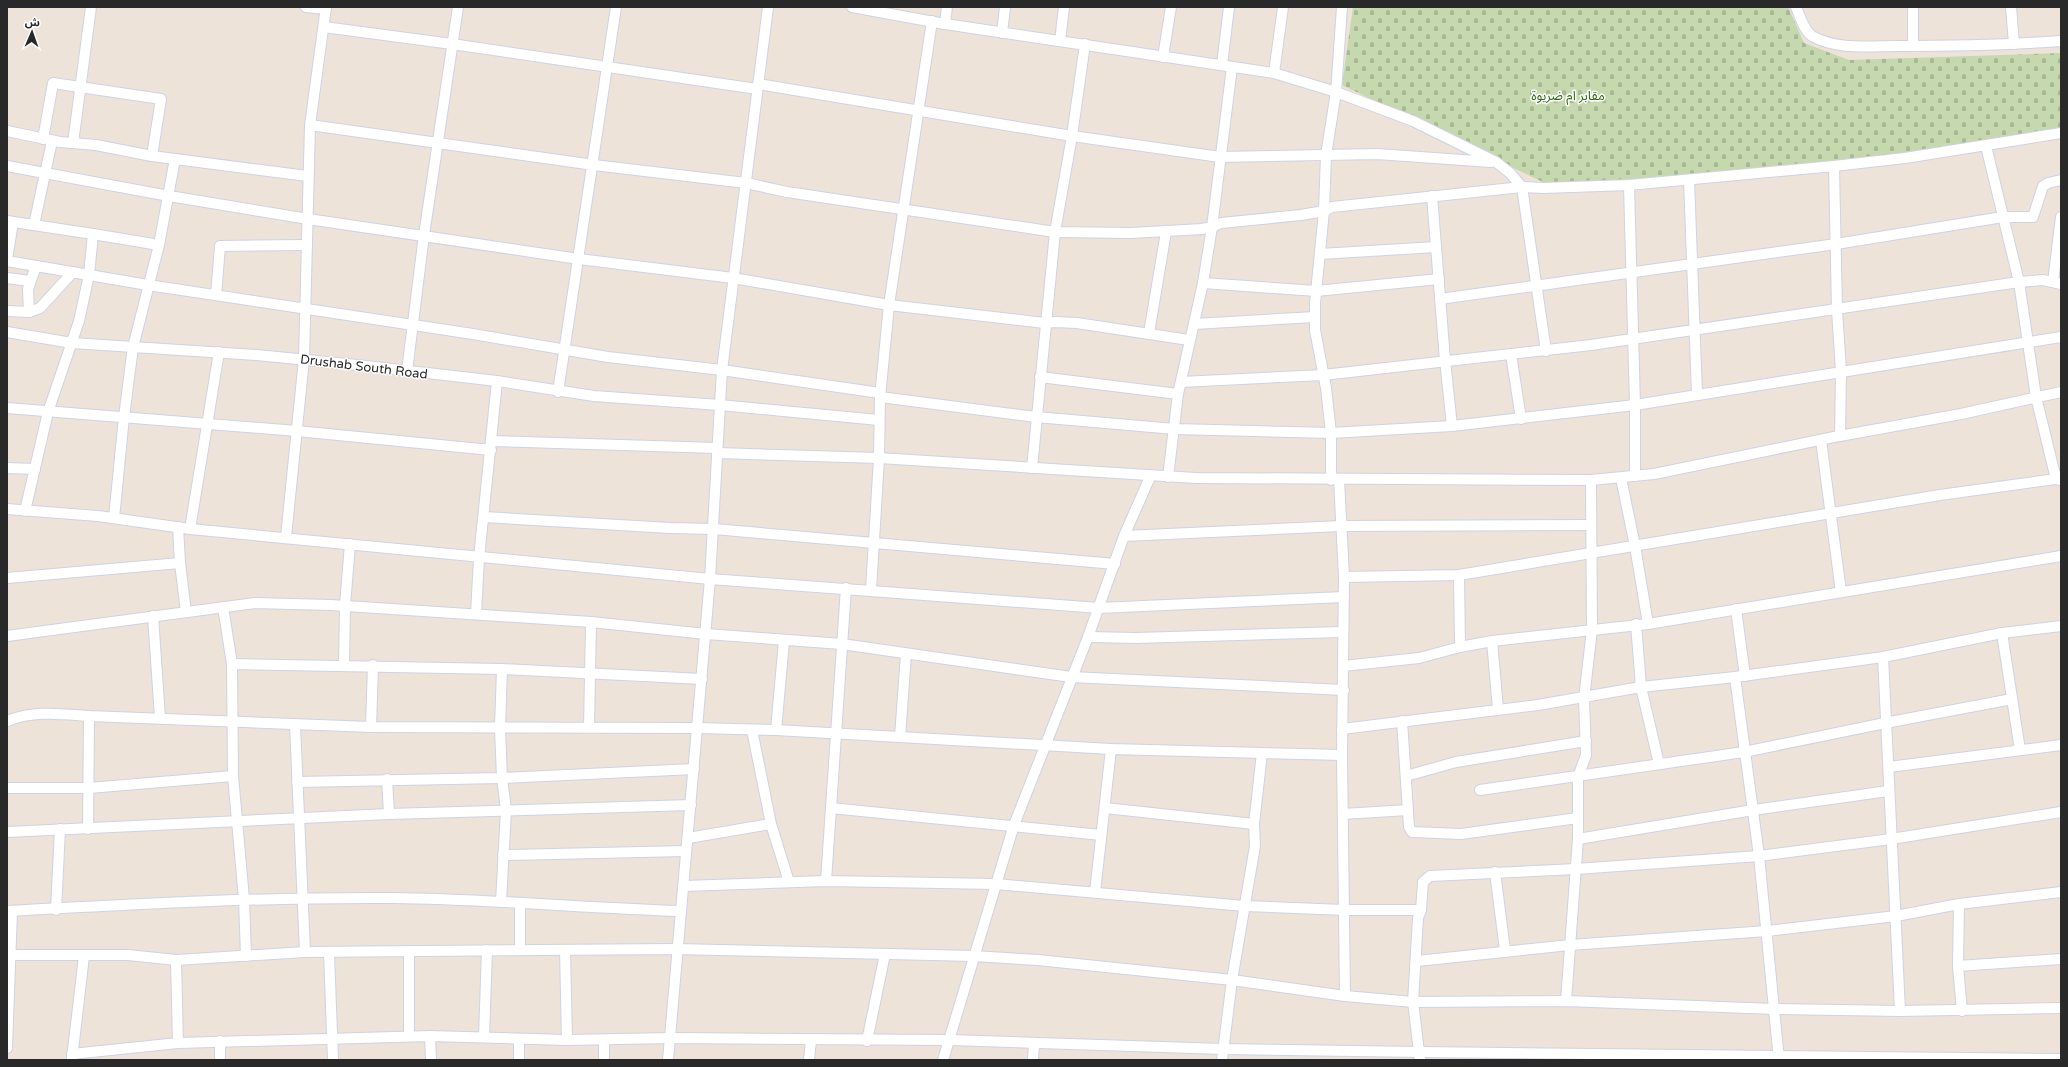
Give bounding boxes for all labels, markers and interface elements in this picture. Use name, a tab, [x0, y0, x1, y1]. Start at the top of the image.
north arrow	[12, 12, 52, 52]
text: ش	[25, 16, 40, 29]
park label: مقابر ام ضريوة	[1531, 88, 1605, 105]
street label: Drushab South Road	[299, 351, 429, 383]

